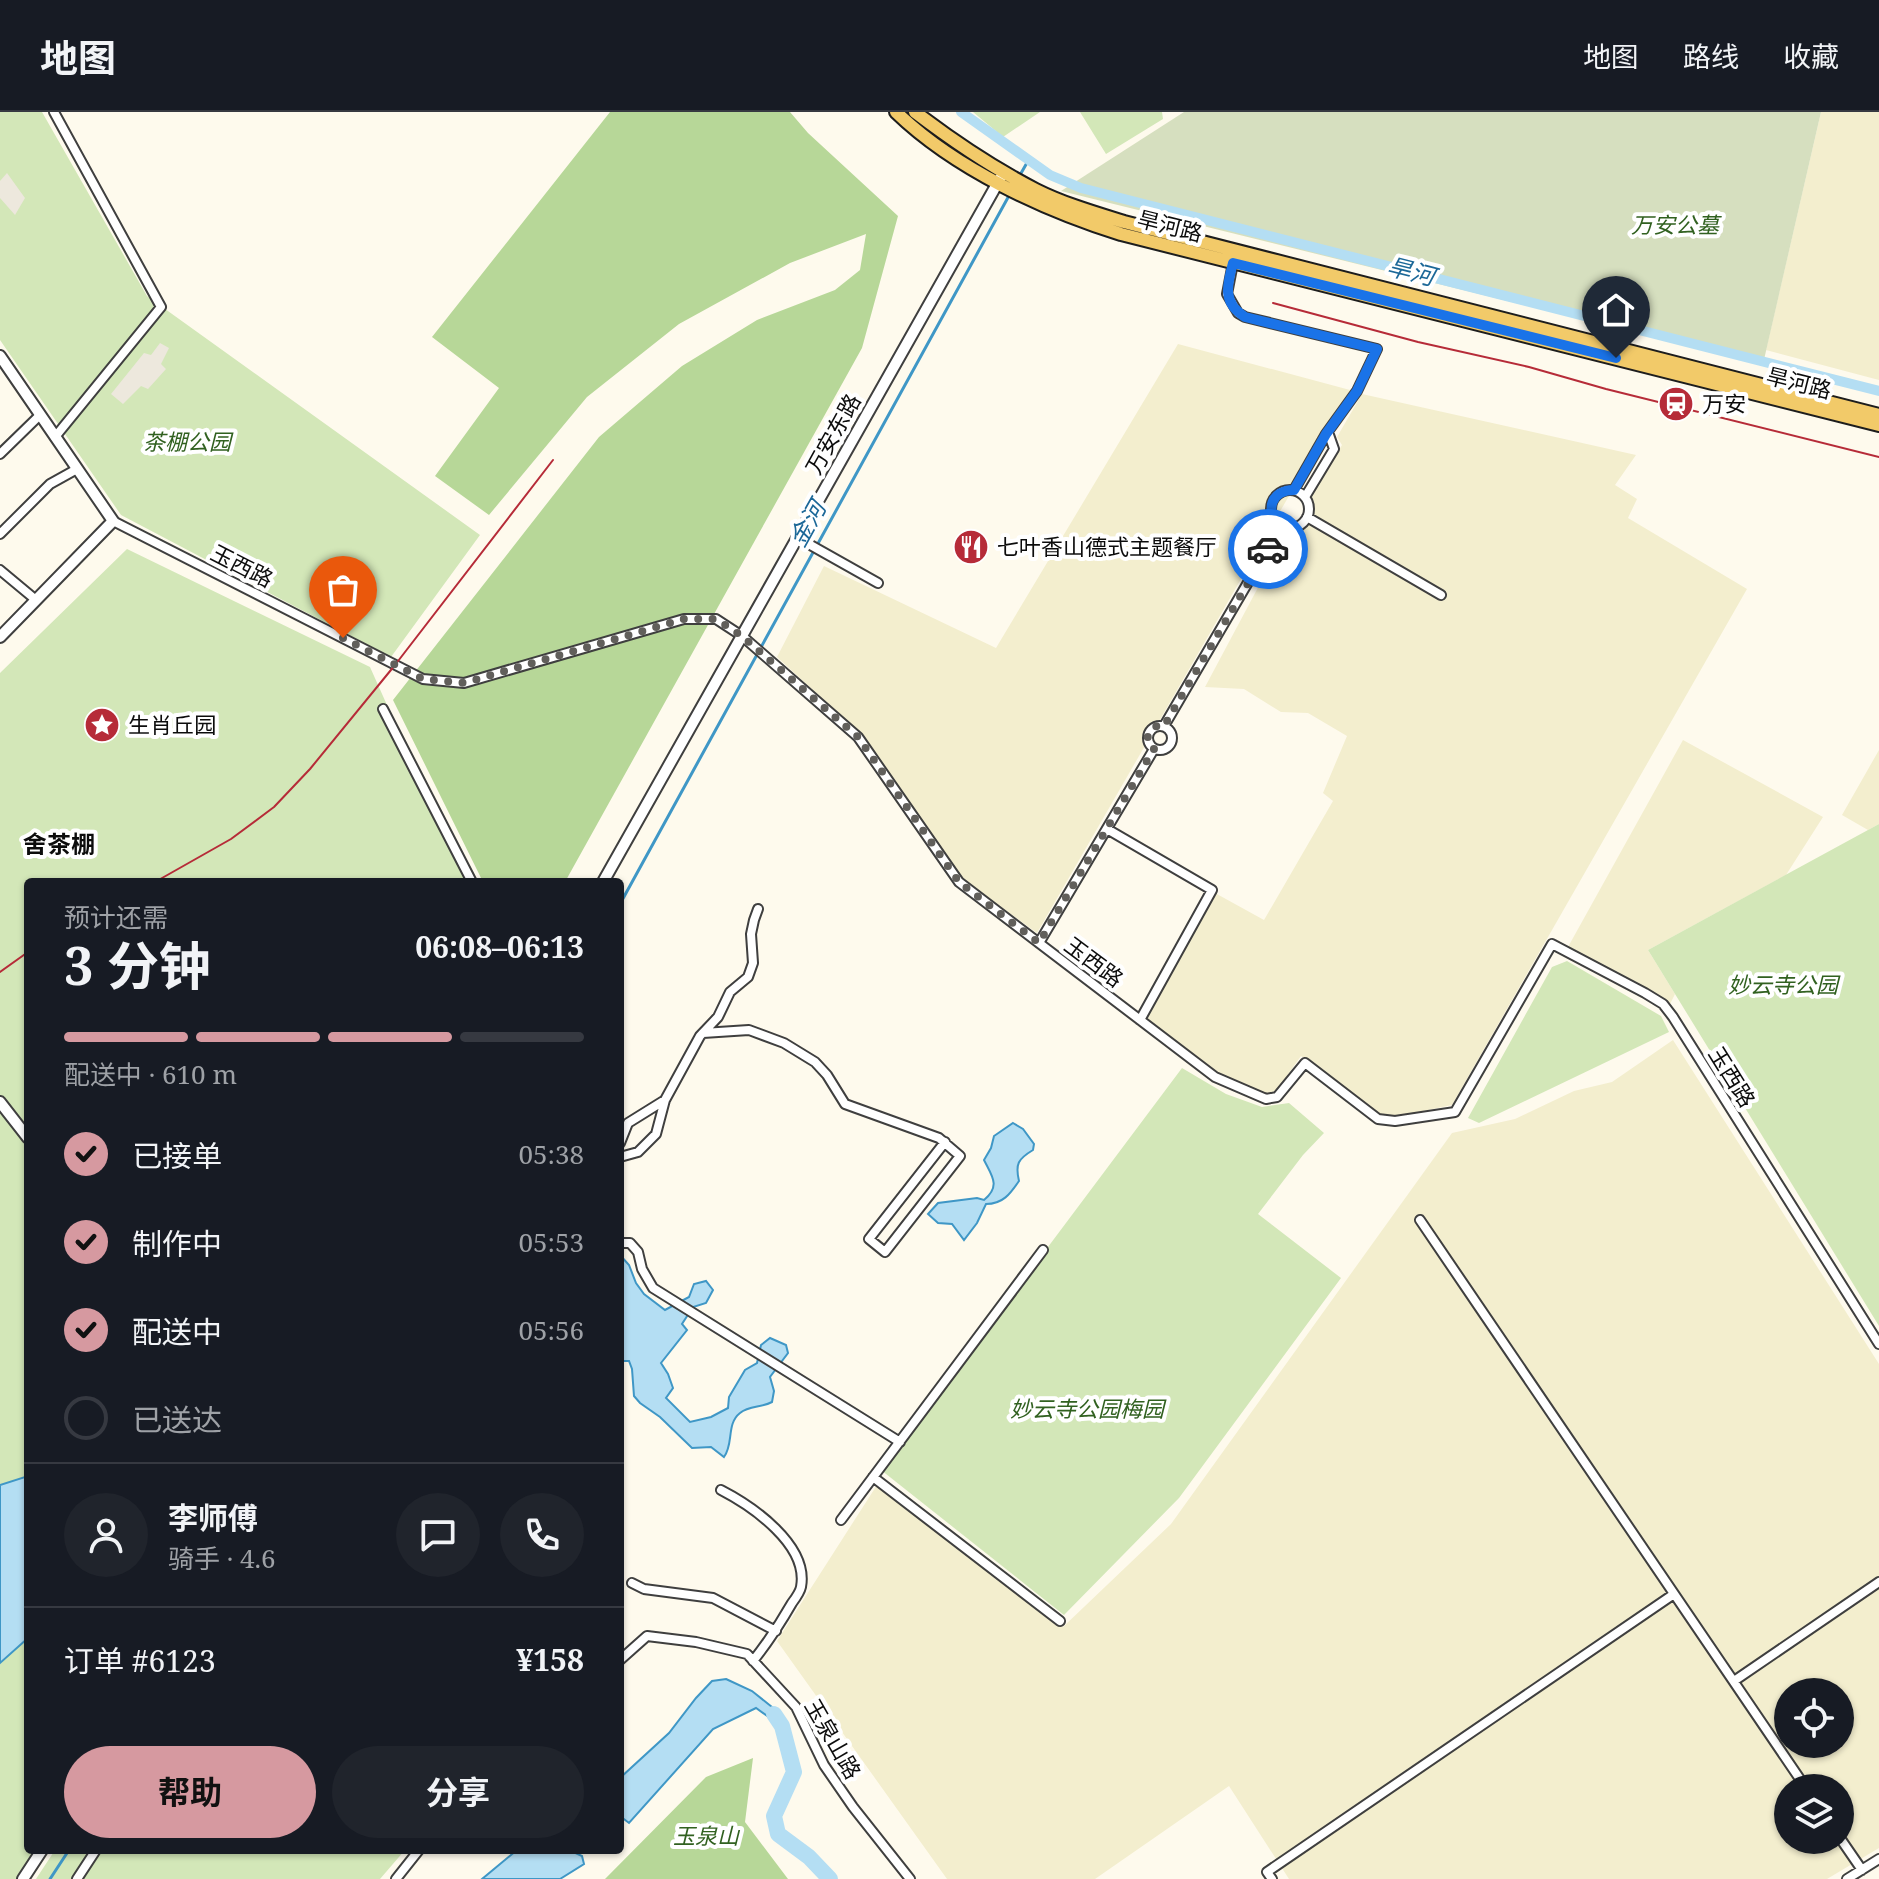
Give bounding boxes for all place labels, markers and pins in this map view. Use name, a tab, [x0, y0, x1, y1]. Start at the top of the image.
pin	[1582, 276, 1650, 358]
station icon: 万安	[1657, 385, 1695, 423]
place label: 万安	[1702, 388, 1746, 418]
restaurant icon: 七叶香山德式主题餐厅	[952, 528, 990, 566]
place label: 七叶香山德式主题餐厅	[997, 531, 1217, 561]
pin	[309, 556, 377, 638]
place icon: 生肖丘园	[83, 706, 121, 744]
place label: 生肖丘园	[128, 709, 216, 739]

